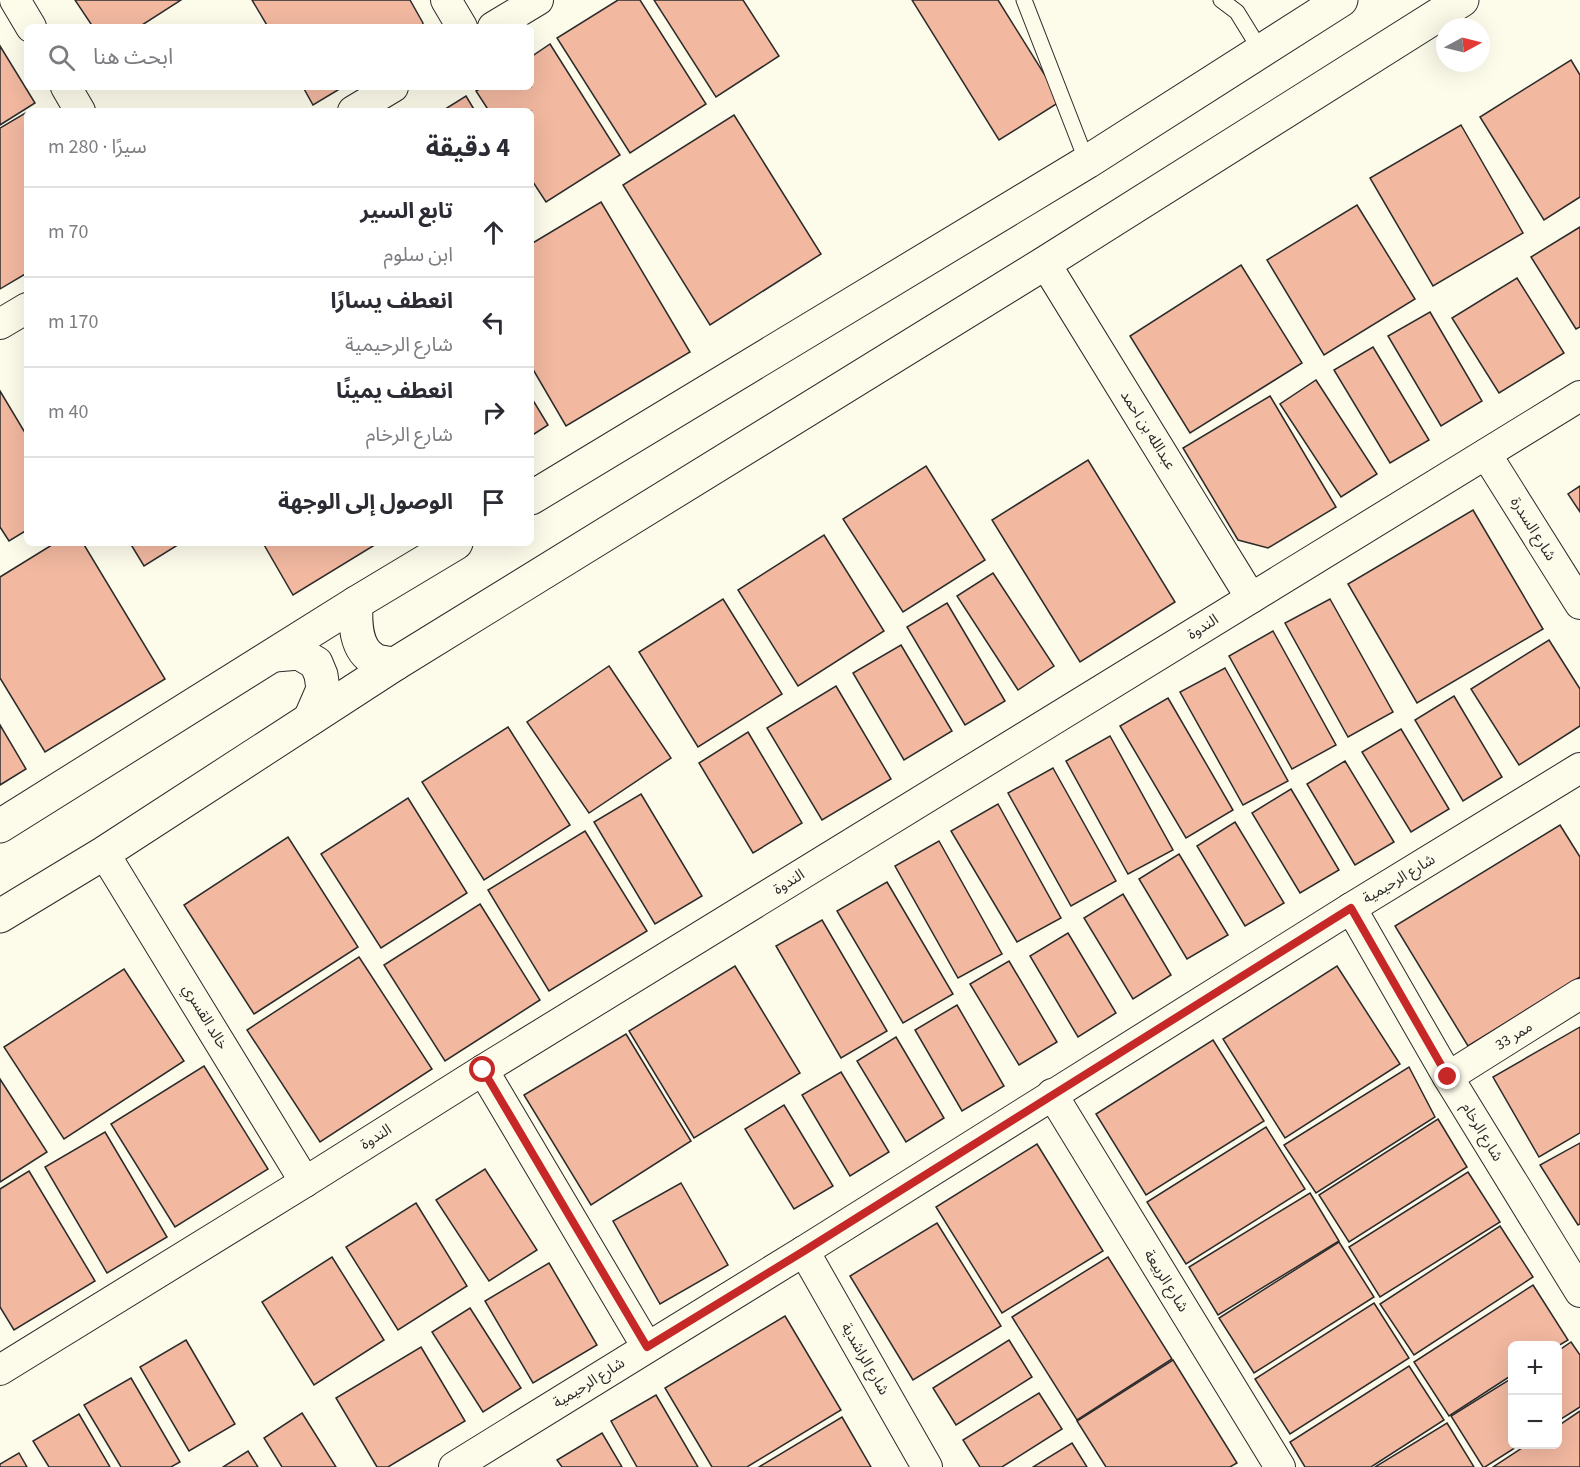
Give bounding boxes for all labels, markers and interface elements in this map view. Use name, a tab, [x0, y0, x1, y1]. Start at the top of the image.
north arrow	[1436, 18, 1490, 72]
search box	[24, 24, 534, 90]
icon: search	[45, 41, 78, 74]
text: ابحث هنا	[93, 41, 173, 73]
text: 4 دقيقة	[426, 129, 510, 166]
text: سيرًا · 280 m	[48, 133, 147, 161]
text: تابع السير	[360, 195, 453, 227]
icon: ahead	[477, 216, 510, 249]
text: 70 m	[48, 218, 88, 246]
text: ابن سلوم	[383, 241, 453, 269]
text: انعطف يسارًا	[330, 285, 453, 317]
icon: left	[477, 306, 510, 339]
text: 170 m	[48, 308, 98, 336]
text: شارع الرحيمية	[345, 331, 453, 359]
text: انعطف يمينًا	[336, 375, 453, 407]
street label: عبدالله بن احمد	[1115, 386, 1181, 474]
icon: right	[477, 396, 510, 429]
text: 40 m	[48, 398, 88, 426]
text: شارع الرخام	[366, 421, 453, 449]
text: الوصول إلى الوجهة	[278, 486, 453, 518]
icon: arrive	[477, 486, 510, 519]
street label: شارع السدرة	[1504, 493, 1561, 566]
street label: الندوة	[1183, 609, 1223, 645]
street label: شارع الرحيمية	[1359, 849, 1440, 910]
street label: الندوة	[769, 864, 809, 900]
street label: خالد القسري	[177, 980, 233, 1054]
street label: ممر 33	[1491, 1016, 1537, 1056]
route start	[469, 1056, 495, 1082]
route end	[1434, 1063, 1460, 1089]
street label: شارع الرخام	[1455, 1099, 1508, 1166]
street label: الندوة	[356, 1119, 396, 1155]
street label: شارع الربيعة	[1138, 1246, 1194, 1317]
street label: شارع الراشدية	[835, 1319, 894, 1400]
map controls	[1508, 1341, 1562, 1449]
button: +	[1508, 1341, 1562, 1395]
street label: شارع الرحيمية	[549, 1352, 630, 1414]
button: −	[1508, 1395, 1562, 1449]

